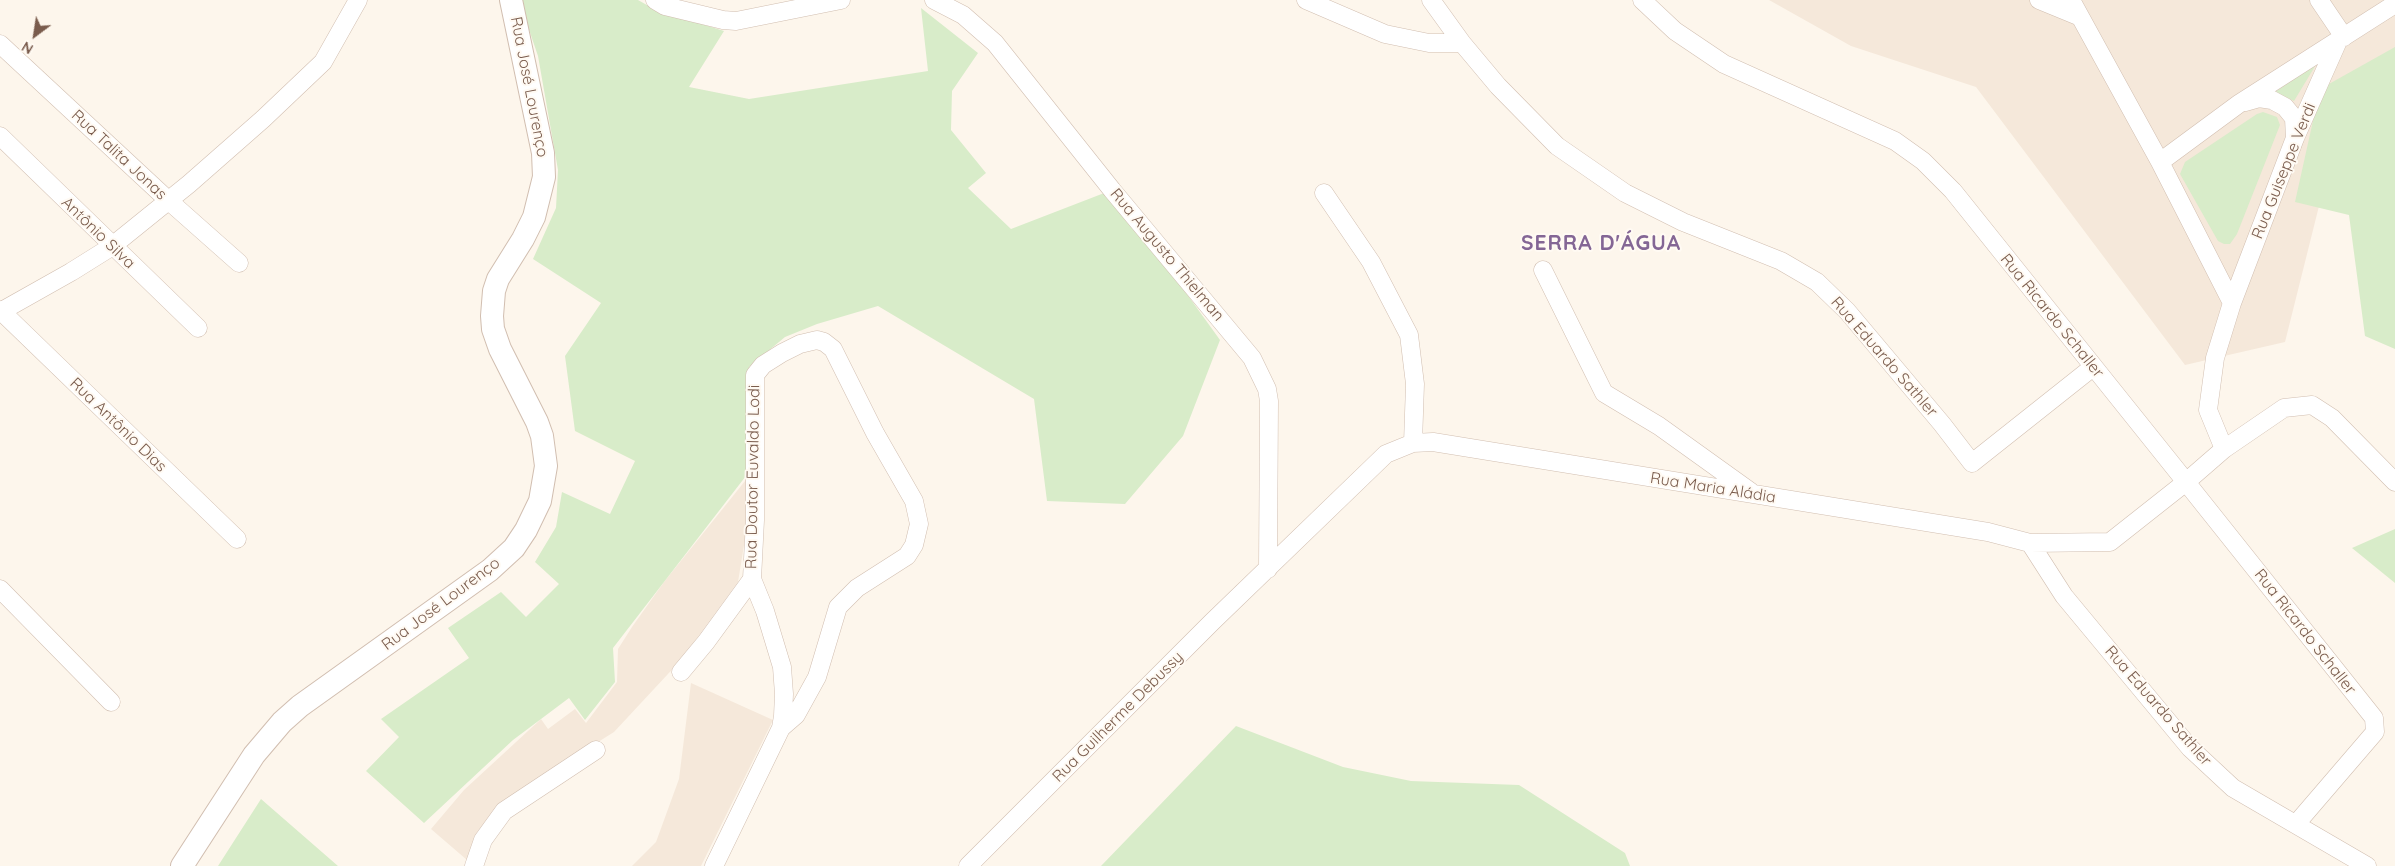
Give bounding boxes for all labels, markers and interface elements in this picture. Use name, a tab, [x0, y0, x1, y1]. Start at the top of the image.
north arrow	[10, 10, 60, 60]
street label: Rua José Lourenço	[506, 15, 552, 159]
text: N	[18, 37, 36, 58]
street label: Rua Guiseppe Verdi	[2248, 100, 2320, 242]
street label: Rua Talita Jonas	[67, 106, 171, 204]
street label: Rua Augusto Thielman	[1106, 185, 1228, 325]
street label: Antônio Silva	[57, 193, 139, 273]
district label: SERRA D'ÁGUA	[1519, 231, 1683, 257]
street label: Rua Ricardo Schaller	[1996, 250, 2108, 382]
street label: Rua Eduardo Sathler	[1827, 293, 1941, 421]
street label: Rua Antônio Dias	[66, 374, 170, 476]
street label: Rua Doutor Euvaldo Lodi	[742, 385, 764, 569]
street label: Rua Maria Aládia	[1649, 469, 1777, 507]
street label: Rua José Lourenço	[378, 553, 504, 655]
street label: Rua Ricardo Schaller	[2250, 565, 2360, 699]
street label: Rua Eduardo Sathler	[2101, 642, 2215, 770]
street label: Rua Guilherme Debussy	[1049, 648, 1187, 786]

